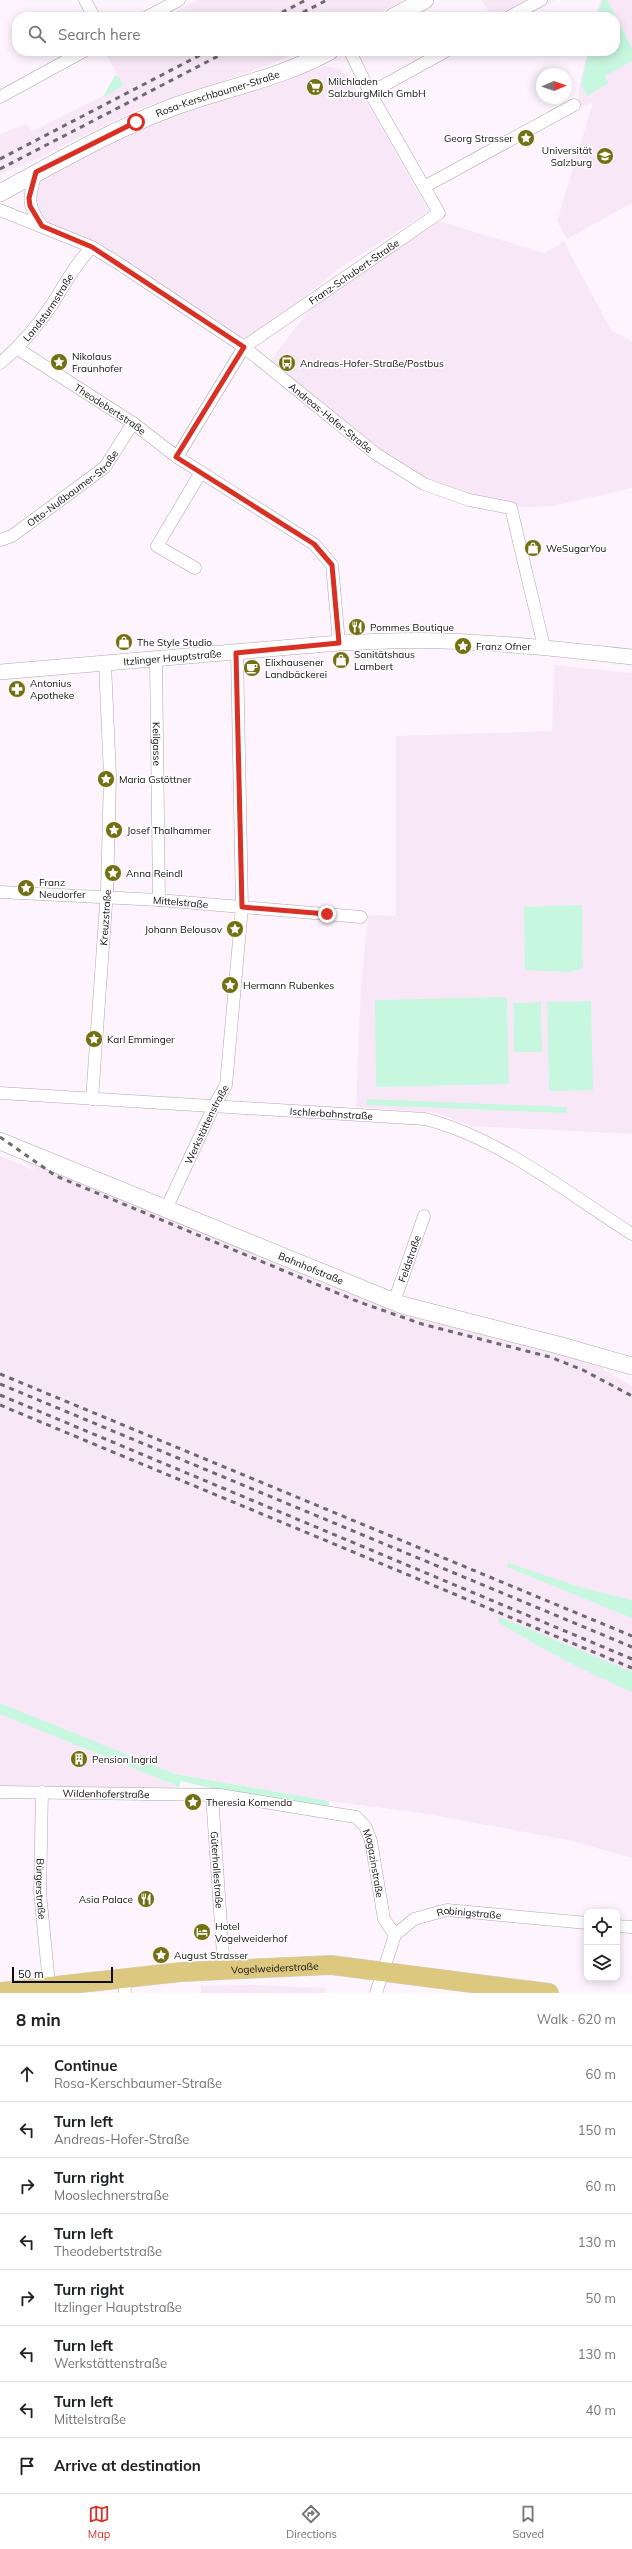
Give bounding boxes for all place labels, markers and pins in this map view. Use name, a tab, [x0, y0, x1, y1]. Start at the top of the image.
place label: Milchladen SalzburgMilch GmbH	[328, 75, 426, 100]
supermarket icon: Milchladen SalzburgMilch GmbH	[305, 77, 325, 97]
place icon: Georg Strasser	[516, 128, 536, 148]
place label: Georg Strasser	[444, 132, 513, 145]
place label: Universität Salzburg	[542, 144, 592, 169]
school or university icon: Universität Salzburg	[595, 146, 615, 166]
place label: Nikolaus Fraunhofer	[72, 350, 123, 375]
place icon: Nikolaus Fraunhofer	[49, 352, 69, 372]
bus stop icon: Andreas-Hofer-Straße/Postbus	[277, 353, 297, 373]
place label: Andreas-Hofer-Straße/Postbus	[300, 357, 444, 370]
shop icon: WeSugarYou	[523, 538, 543, 558]
place label: WeSugarYou	[546, 542, 606, 555]
restaurant icon: Pommes Boutique	[347, 617, 367, 637]
place label: Pommes Boutique	[370, 621, 454, 634]
shop icon: The Style Studio	[114, 632, 134, 652]
place label: The Style Studio	[137, 636, 212, 649]
place icon: Franz Ofner	[453, 636, 473, 656]
place label: Franz Ofner	[476, 640, 531, 653]
place label: Sanitätshaus Lambert	[354, 648, 415, 673]
shop icon: Sanitätshaus Lambert	[331, 650, 351, 670]
place label: Elixhausener Landbäckerei	[265, 656, 327, 681]
cafe icon: Elixhausener Landbäckerei	[242, 658, 262, 678]
place label: Antonius Apotheke	[30, 677, 74, 702]
pharmacy icon: Antonius Apotheke	[7, 679, 27, 699]
place icon: Maria Gstöttner	[96, 769, 116, 789]
place label: Maria Gstöttner	[119, 773, 192, 786]
place icon: Josef Thalhammer	[104, 820, 124, 840]
place label: Josef Thalhammer	[127, 824, 212, 837]
place icon: Anna Reindl	[103, 863, 123, 883]
place label: Anna Reindl	[126, 867, 183, 880]
place label: Franz Neudorfer	[39, 876, 86, 901]
place icon: Franz Neudorfer	[16, 878, 36, 898]
place icon: Johann Belousov	[225, 919, 245, 939]
place label: Johann Belousov	[145, 923, 223, 936]
place icon: Hermann Rubenkes	[220, 975, 240, 995]
place label: Hermann Rubenkes	[243, 979, 334, 992]
place icon: Karl Emminger	[84, 1029, 104, 1049]
place label: Karl Emminger	[107, 1033, 175, 1046]
building icon: Pension Ingrid	[69, 1749, 89, 1769]
place label: Pension Ingrid	[92, 1753, 158, 1766]
place icon: Theresia Komenda	[183, 1792, 203, 1812]
place label: Theresia Komenda	[206, 1796, 292, 1809]
restaurant icon: Asia Palace	[136, 1889, 156, 1909]
place label: Asia Palace	[79, 1893, 133, 1906]
place label: Hotel Vogelweiderhof	[215, 1920, 288, 1945]
hotel icon: Hotel Vogelweiderhof	[192, 1922, 212, 1942]
place icon: August Strasser	[151, 1945, 171, 1965]
place label: August Strasser	[174, 1949, 249, 1962]

